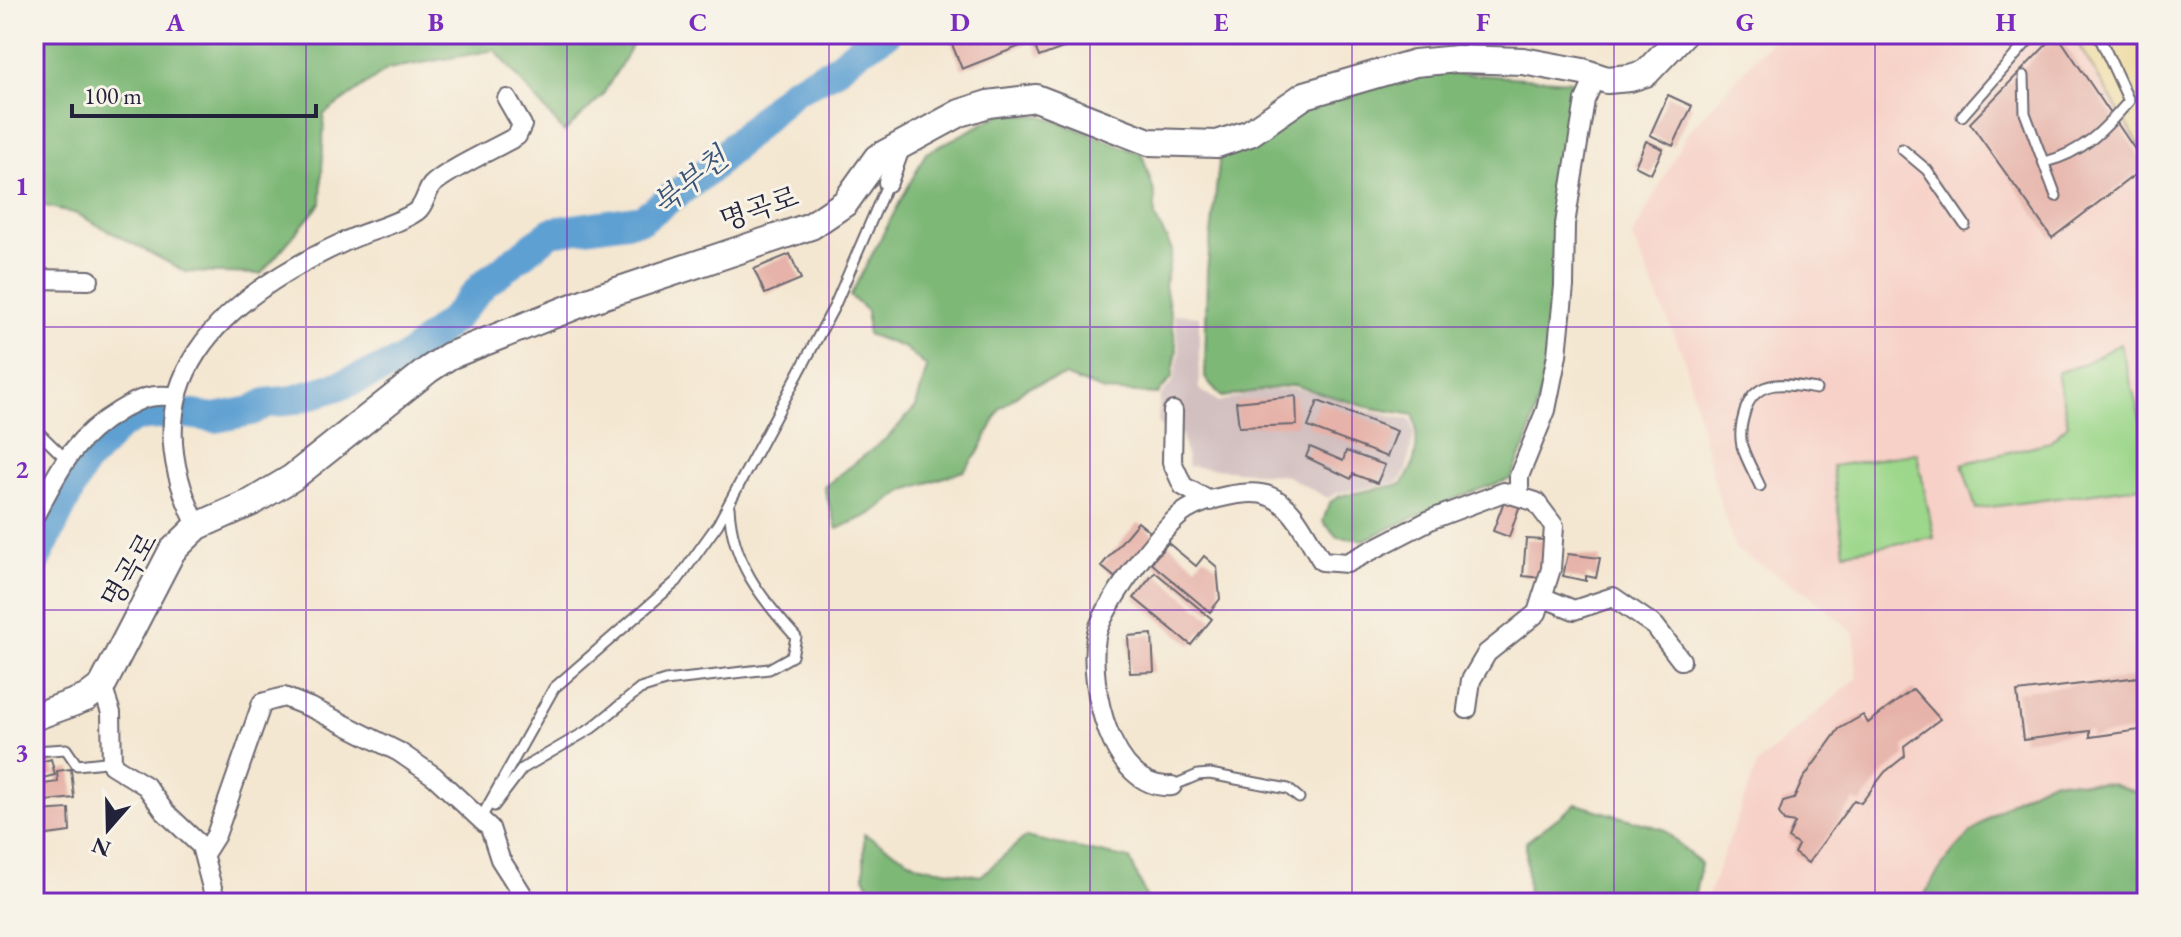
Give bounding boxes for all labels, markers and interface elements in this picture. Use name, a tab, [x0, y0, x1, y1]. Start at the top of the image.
text: A	[165, 5, 185, 39]
text: B	[428, 5, 444, 39]
text: C	[689, 5, 707, 39]
text: D	[950, 5, 970, 39]
text: E	[1214, 5, 1229, 39]
text: F	[1476, 5, 1490, 39]
text: G	[1736, 5, 1755, 39]
text: H	[1996, 5, 2017, 39]
scale bar	[72, 68, 316, 118]
text: 100 m	[84, 80, 142, 111]
water label: 북부천	[644, 137, 738, 224]
text: 1	[15, 169, 29, 203]
street label: 명곡로	[715, 178, 803, 238]
text: 2	[15, 452, 29, 486]
street label: 명곡로	[93, 526, 165, 614]
text: 3	[15, 735, 29, 769]
north arrow	[68, 789, 148, 869]
text: N	[88, 831, 115, 864]

